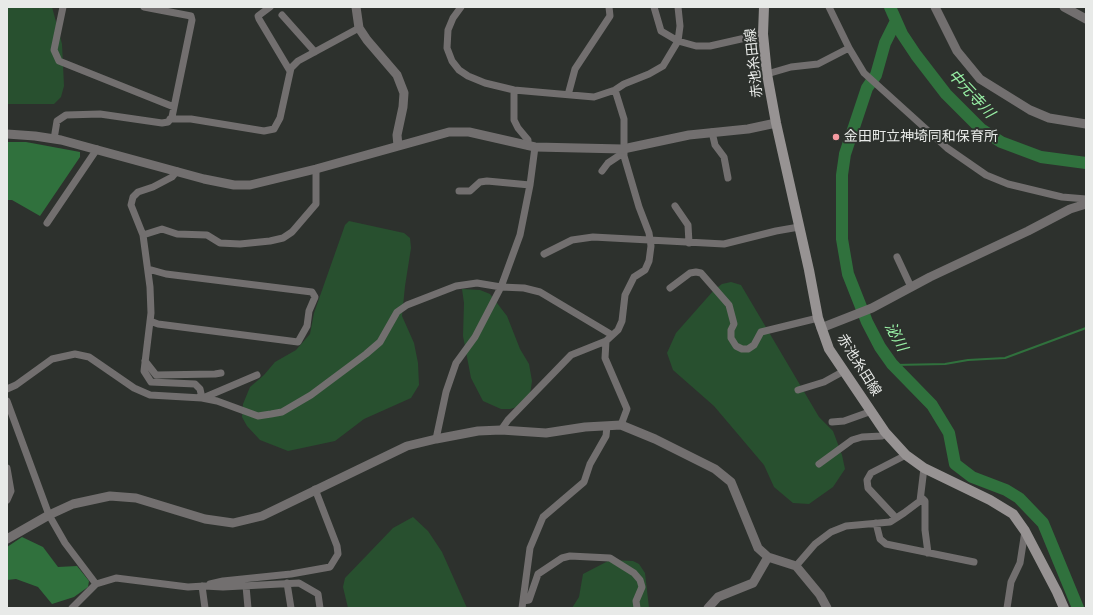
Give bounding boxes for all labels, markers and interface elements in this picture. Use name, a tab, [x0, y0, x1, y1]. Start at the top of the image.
street label: 赤池糸田線	[742, 27, 766, 99]
water label: 中元寺川	[944, 66, 998, 122]
place label: 金田町立神埼同和保育所	[844, 129, 998, 145]
marker: 金田町立神埼同和保育所	[831, 132, 841, 142]
water label: 泌川	[881, 320, 911, 354]
street label: 赤池糸田線	[833, 331, 885, 399]

